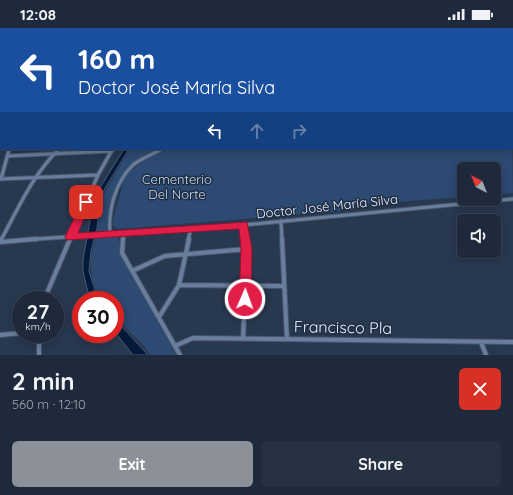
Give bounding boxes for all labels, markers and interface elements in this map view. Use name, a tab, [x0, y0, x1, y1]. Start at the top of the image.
text: 12:08	[20, 5, 56, 24]
text: 160 m	[78, 41, 155, 76]
icon: left	[12, 44, 64, 96]
text: Doctor José María Silva	[78, 76, 275, 99]
icon: left	[204, 120, 226, 142]
icon: ahead	[246, 120, 268, 142]
icon: right	[288, 120, 310, 142]
north arrow	[457, 162, 501, 206]
map controls	[457, 162, 501, 258]
park label: Cementerio Del Norte	[142, 171, 212, 202]
pin	[69, 185, 103, 219]
icon: arrive	[75, 191, 97, 213]
street label: Doctor José María Silva	[255, 191, 399, 221]
button: sound	[457, 214, 501, 258]
position arrow	[224, 278, 266, 320]
speed limit sign: 30	[72, 291, 124, 343]
text: 27	[27, 299, 49, 324]
street label: Francisco Pla	[294, 316, 392, 338]
text: km/h	[25, 320, 51, 333]
text: 2 min	[12, 366, 74, 396]
button: close	[459, 368, 501, 410]
text: 560 m · 12:10	[12, 396, 86, 412]
button: Exit	[12, 441, 253, 487]
button: Share	[261, 441, 501, 487]

